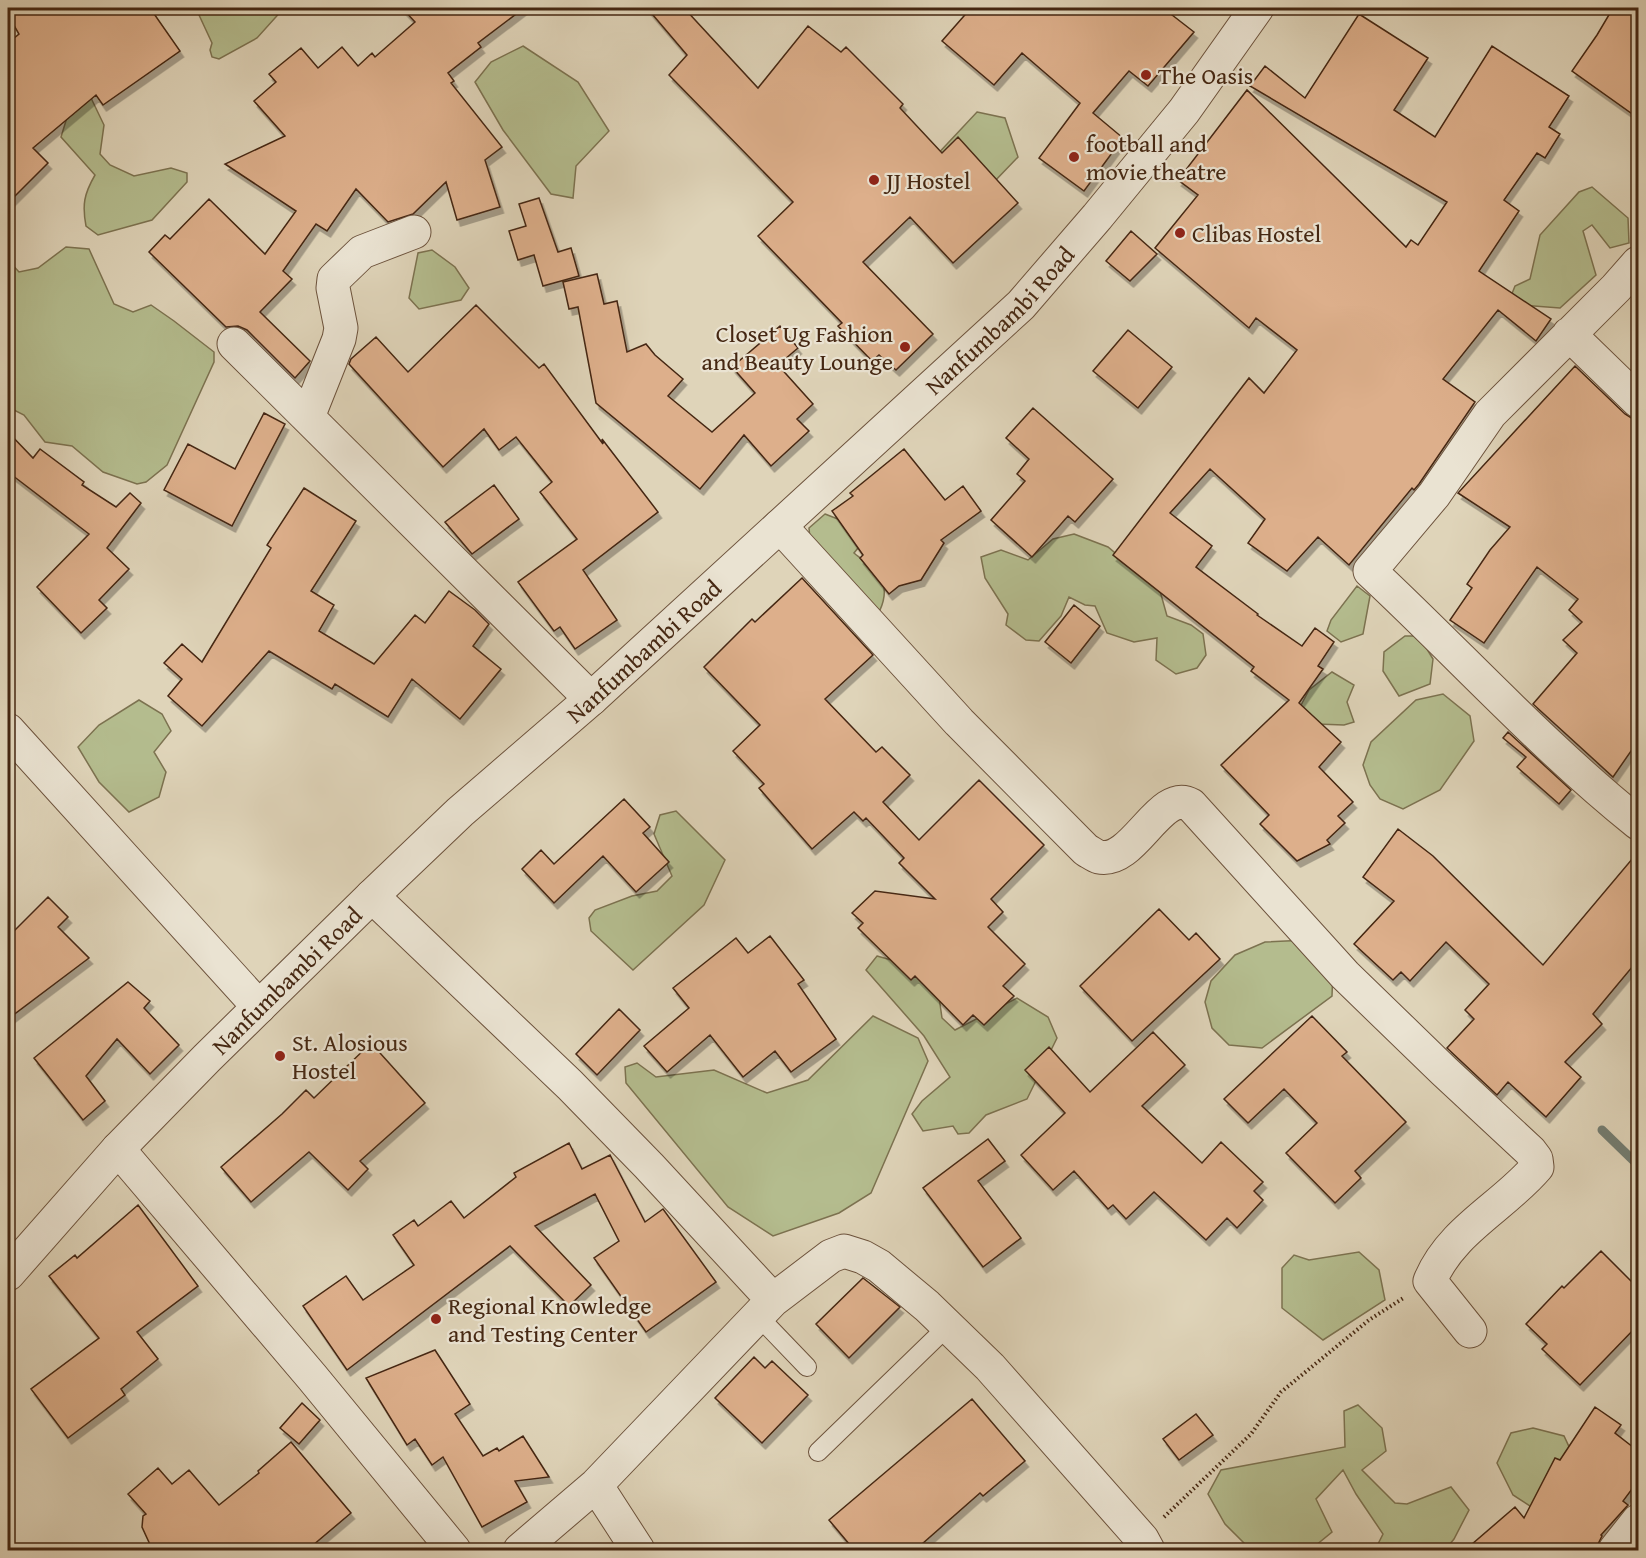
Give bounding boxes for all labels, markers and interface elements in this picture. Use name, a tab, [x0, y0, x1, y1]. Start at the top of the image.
place label: The Oasis	[1158, 58, 1253, 93]
marker: The Oasis	[1139, 68, 1153, 82]
place label: football and movie theatre	[1086, 126, 1226, 189]
marker: football and movie theatre	[1067, 150, 1081, 164]
place label: JJ Hostel	[883, 163, 971, 198]
marker: JJ Hostel	[867, 173, 881, 187]
place label: Clibas Hostel	[1192, 216, 1322, 251]
marker: Clibas Hostel	[1173, 226, 1187, 240]
street label: Nanfumbambi Road	[917, 238, 1082, 403]
place label: Closet Ug Fashion and Beauty Lounge	[702, 316, 894, 379]
marker: Closet Ug Fashion and Beauty Lounge	[898, 340, 912, 354]
street label: Nanfumbambi Road	[558, 571, 729, 731]
street label: Nanfumbambi Road	[203, 898, 370, 1062]
place label: St. Alosious Hostel	[292, 1025, 408, 1088]
marker: St. Alosious Hostel	[273, 1049, 287, 1063]
place label: Regional Knowledge and Testing Center	[448, 1288, 651, 1351]
marker: Regional Knowledge and Testing Center	[429, 1312, 443, 1326]

